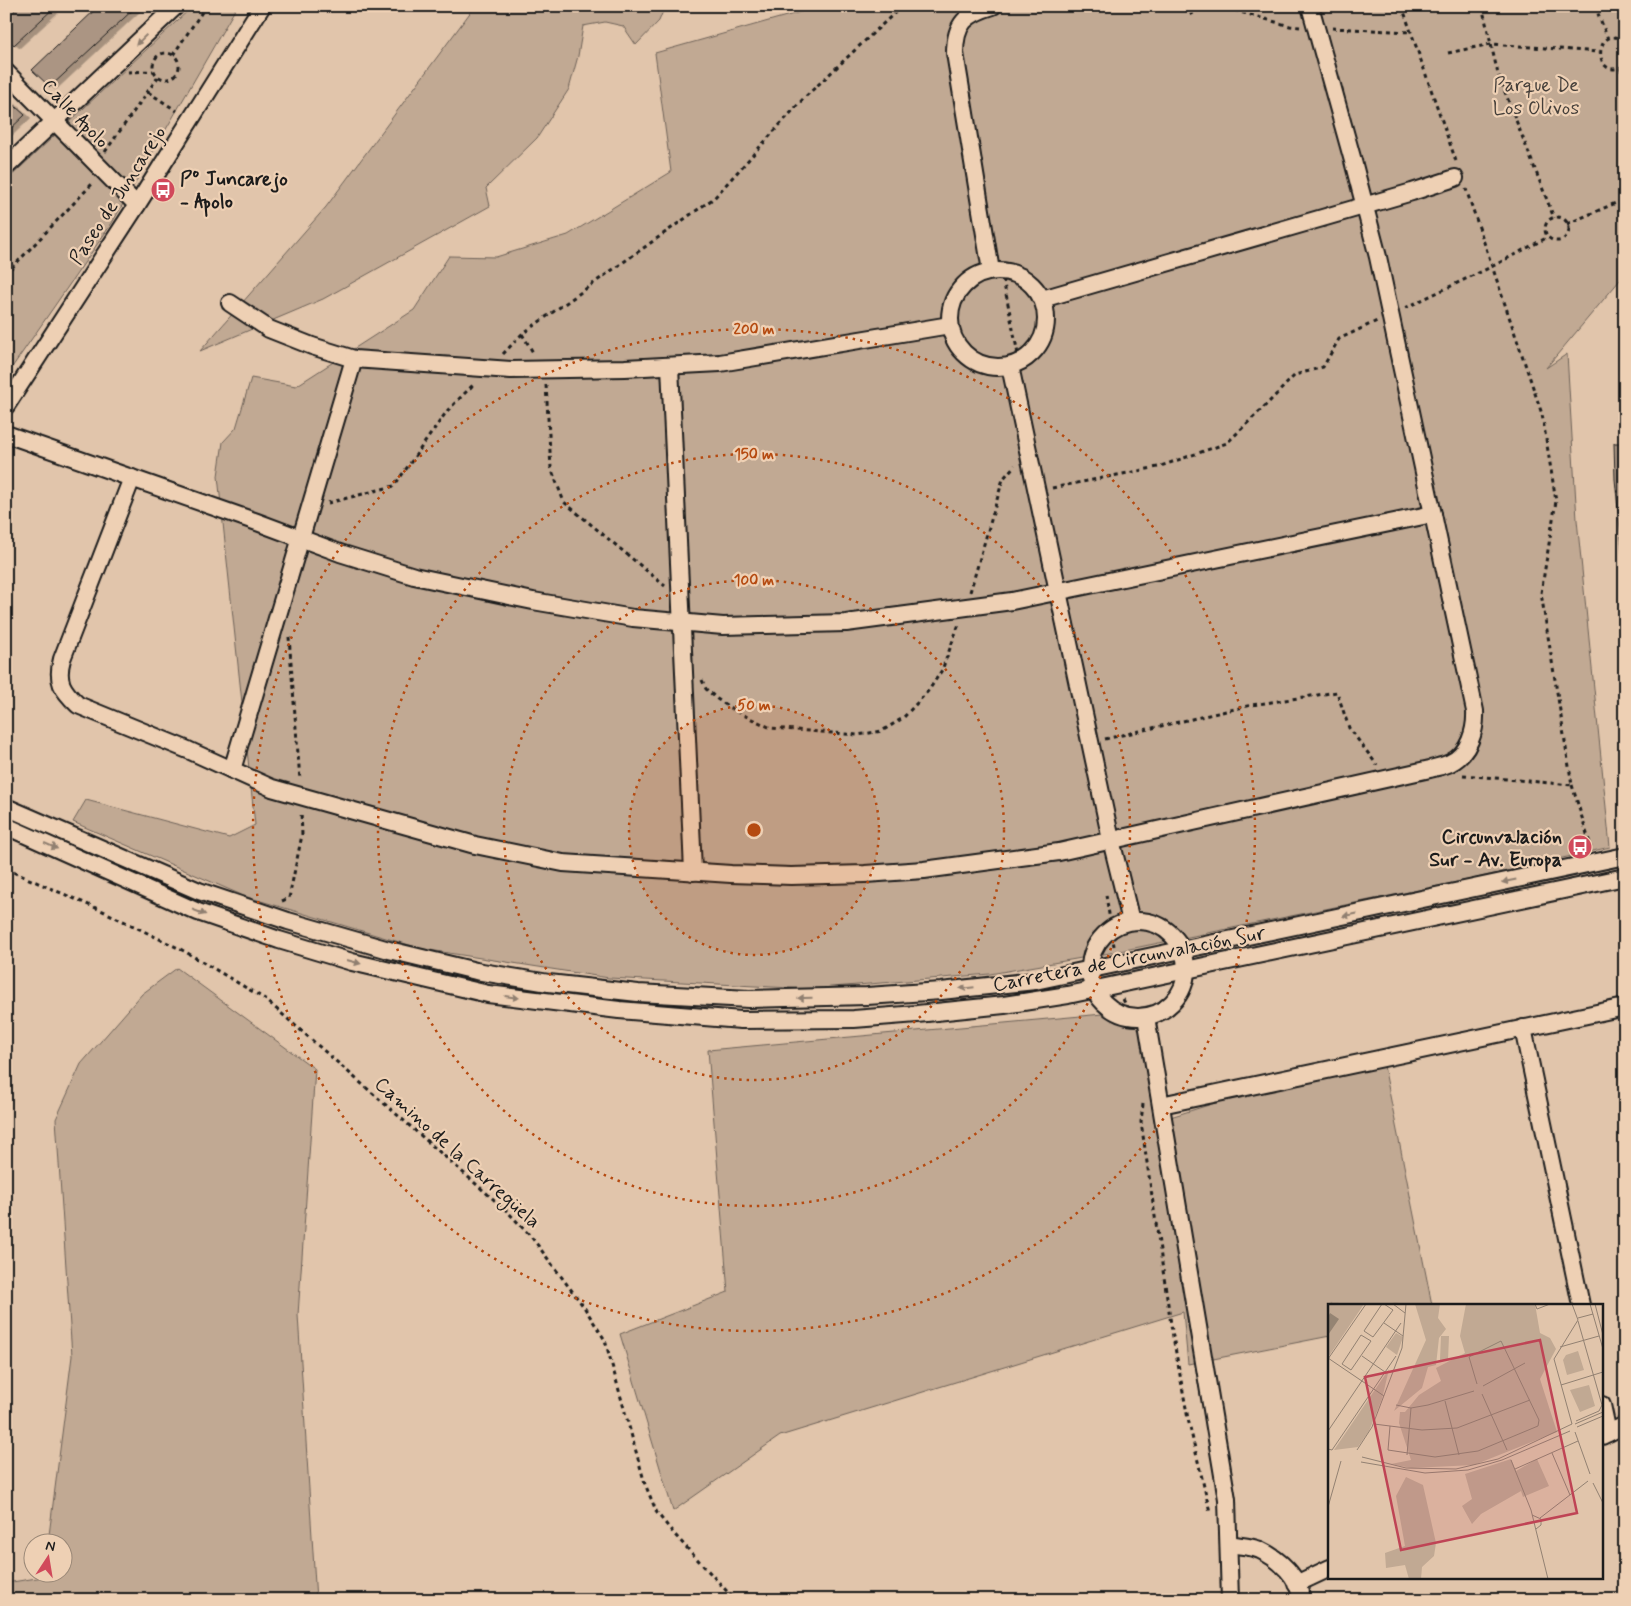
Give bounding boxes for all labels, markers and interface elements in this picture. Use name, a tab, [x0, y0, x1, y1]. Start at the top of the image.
one-way arrow	[135, 34, 147, 46]
park label: Parque De Los Olivos	[1493, 72, 1579, 122]
street label: Calle Apolo	[34, 73, 115, 155]
street label: Paseo de Juncarejo	[63, 121, 173, 270]
place label: Pº Juncarejo - Apolo	[180, 166, 288, 217]
bus stop icon: Pº Juncarejo - Apolo	[150, 177, 176, 203]
text: 200 m	[734, 320, 775, 340]
text: 150 m	[734, 445, 774, 465]
text: 100 m	[734, 571, 774, 591]
text: 50 m	[737, 696, 771, 716]
centre of rings	[745, 821, 763, 839]
place label: Circunvalación Sur - Av. Europa	[1429, 824, 1562, 874]
bus stop icon: Circunvalación Sur - Av. Europa	[1567, 834, 1593, 860]
one-way arrow	[44, 842, 58, 850]
one-way arrow	[1501, 877, 1516, 885]
one-way arrow	[192, 908, 207, 916]
one-way arrow	[1342, 911, 1357, 919]
street label: Carretera de Circunvalación Sur	[991, 920, 1269, 999]
one-way arrow	[346, 958, 361, 966]
one-way arrow	[959, 984, 975, 992]
one-way arrow	[505, 993, 521, 1001]
one-way arrow	[797, 994, 813, 1002]
street label: Camino de la Carregüela	[367, 1071, 546, 1236]
inset map	[1328, 1304, 1604, 1578]
north arrow	[22, 1534, 72, 1584]
text: N	[44, 1536, 57, 1556]

